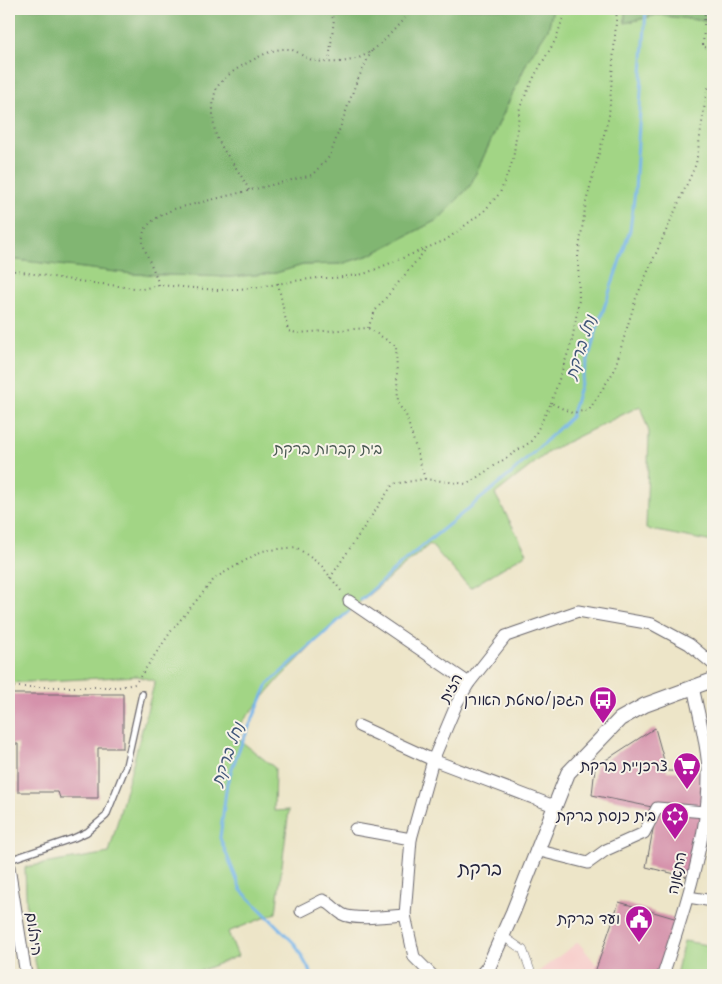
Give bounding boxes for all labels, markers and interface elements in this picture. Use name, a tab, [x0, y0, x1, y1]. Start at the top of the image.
water label: נחל ברקת	[559, 311, 601, 384]
park label: בית קברות ברקת	[273, 438, 382, 458]
street label: הזית	[433, 669, 466, 707]
bus stop icon: הגפן/סמטת האורן	[588, 685, 618, 724]
place label: הגפן/סמטת האורן	[464, 689, 584, 709]
water label: נחל ברקת	[205, 718, 249, 791]
supermarket icon: צרכניית ברקת	[672, 751, 702, 790]
place label: צרכניית ברקת	[579, 755, 668, 775]
synagogue icon: בית כנסת ברקת	[660, 801, 690, 840]
place label: בית כנסת ברקת	[555, 805, 656, 825]
street label: התאנה	[662, 849, 690, 896]
district label: ברקת	[457, 856, 502, 880]
public building icon: ועד ברקת	[624, 904, 654, 943]
place label: ועד ברקת	[556, 908, 620, 928]
street label: היהלום	[22, 911, 48, 957]

